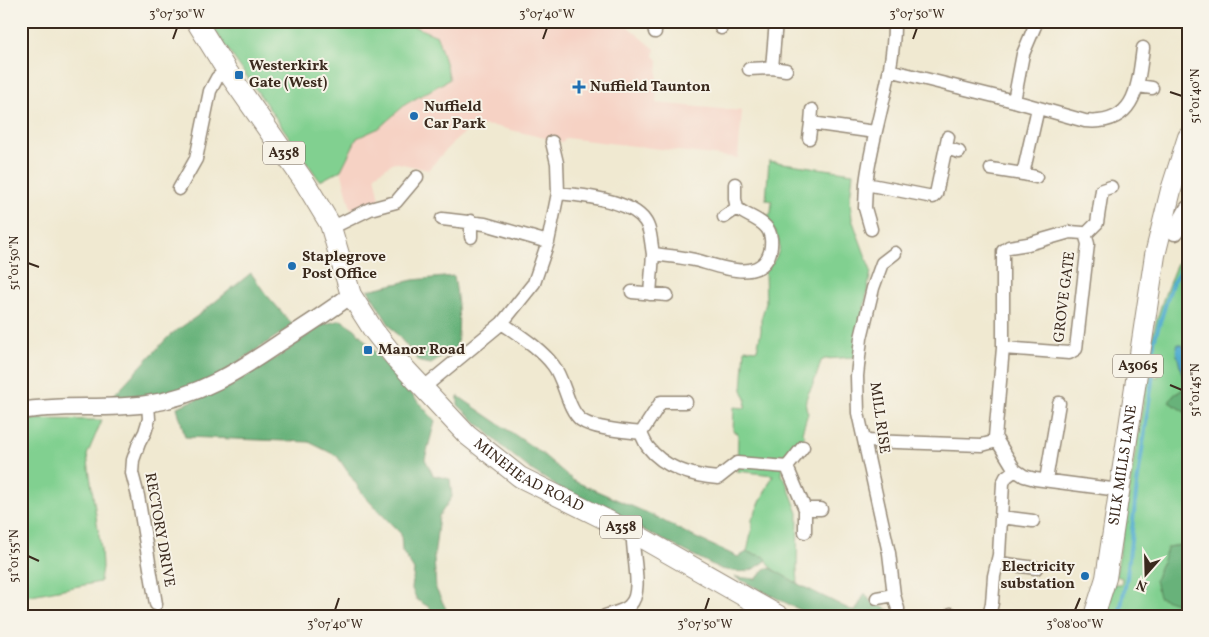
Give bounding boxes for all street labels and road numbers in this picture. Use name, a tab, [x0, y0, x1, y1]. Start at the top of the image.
road number: A358	[263, 142, 305, 164]
street label: GROVE GATE	[1049, 250, 1081, 344]
road number: A3065	[1113, 354, 1163, 378]
street label: MILL RISE	[864, 381, 894, 455]
street label: SILK MILLS LANE	[1104, 403, 1143, 527]
street label: MINEHEAD ROAD	[469, 434, 587, 517]
street label: RECTORY DRIVE	[139, 471, 179, 589]
road number: A358	[600, 516, 642, 538]

